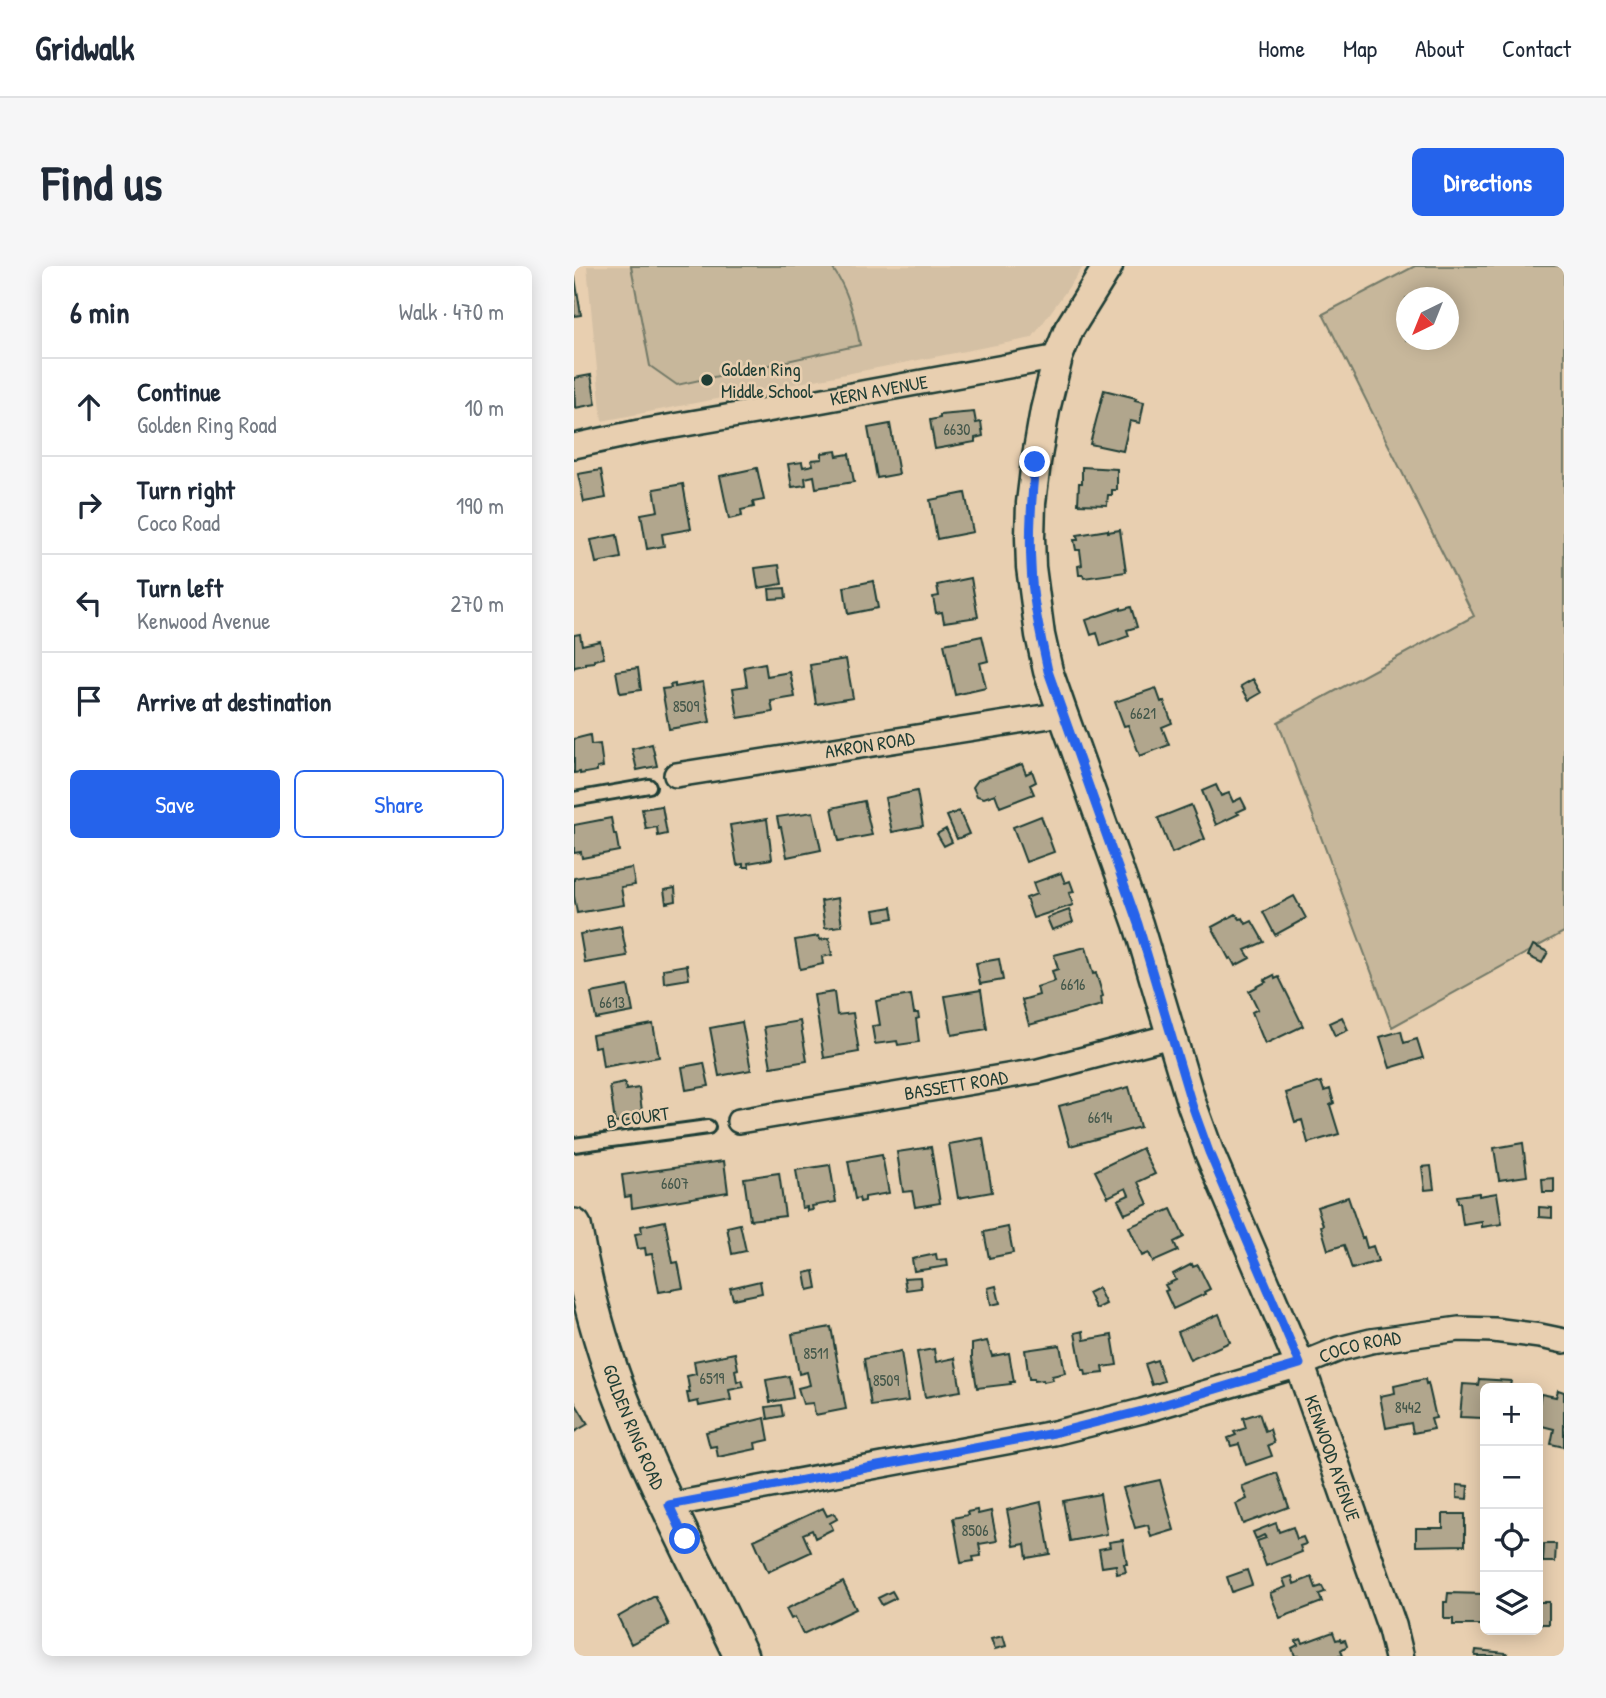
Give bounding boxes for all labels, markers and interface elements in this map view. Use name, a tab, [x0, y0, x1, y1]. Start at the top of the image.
text: Gridwalk	[35, 26, 135, 70]
text: Home	[1258, 32, 1305, 64]
text: Map	[1343, 32, 1377, 64]
text: About	[1415, 32, 1464, 64]
text: Contact	[1502, 32, 1571, 64]
button: Directions	[1412, 148, 1564, 216]
text: Find us	[42, 149, 162, 215]
north arrow	[1396, 287, 1459, 350]
text: 6 min	[70, 292, 130, 332]
text: Walk · 470 m	[399, 296, 504, 327]
place label: Golden Ring Middle School	[721, 356, 814, 404]
street label: KERN AVENUE	[828, 368, 930, 412]
marker: Golden Ring Middle School	[699, 372, 715, 388]
text: Continue	[137, 374, 221, 409]
icon: ahead	[70, 388, 108, 426]
text: 10 m	[464, 392, 504, 423]
text: Golden Ring Road	[137, 409, 276, 440]
house number: 6630	[943, 418, 971, 440]
route end	[1019, 446, 1050, 477]
text: Turn right	[137, 472, 235, 507]
icon: right	[70, 486, 108, 524]
text: 190 m	[456, 490, 504, 521]
text: Coco Road	[137, 507, 220, 538]
text: Turn left	[137, 570, 223, 605]
icon: left	[70, 584, 108, 622]
text: 270 m	[451, 588, 504, 619]
text: Kenwood Avenue	[137, 605, 270, 636]
icon: arrive	[70, 682, 108, 720]
text: Arrive at destination	[137, 684, 332, 719]
house number: 8509	[673, 695, 699, 717]
house number: 6621	[1130, 702, 1156, 724]
street label: AKRON ROAD	[823, 725, 916, 764]
button: Save	[70, 770, 280, 838]
button: Share	[294, 770, 504, 838]
house number: 6616	[1061, 973, 1085, 995]
house number: 6613	[599, 991, 625, 1013]
street label: BASSETT ROAD	[902, 1063, 1010, 1106]
street label: B COURT	[605, 1100, 672, 1134]
house number: 6614	[1088, 1106, 1112, 1128]
house number: 6607	[661, 1172, 689, 1194]
street label: COCO ROAD	[1315, 1324, 1402, 1369]
house number: 8511	[803, 1342, 829, 1364]
street label: GOLDEN RING ROAD	[597, 1361, 671, 1493]
house number: 6519	[700, 1367, 725, 1389]
house number: 8509	[873, 1369, 899, 1391]
map controls	[1480, 1383, 1543, 1635]
button: +	[1480, 1383, 1543, 1446]
street label: KENWOOD AVENUE	[1299, 1391, 1367, 1525]
house number: 8442	[1395, 1396, 1422, 1418]
button: −	[1480, 1446, 1543, 1509]
button: locate	[1480, 1509, 1543, 1572]
house number: 8506	[961, 1519, 989, 1541]
route start	[669, 1523, 700, 1554]
button: layers	[1480, 1572, 1543, 1635]

